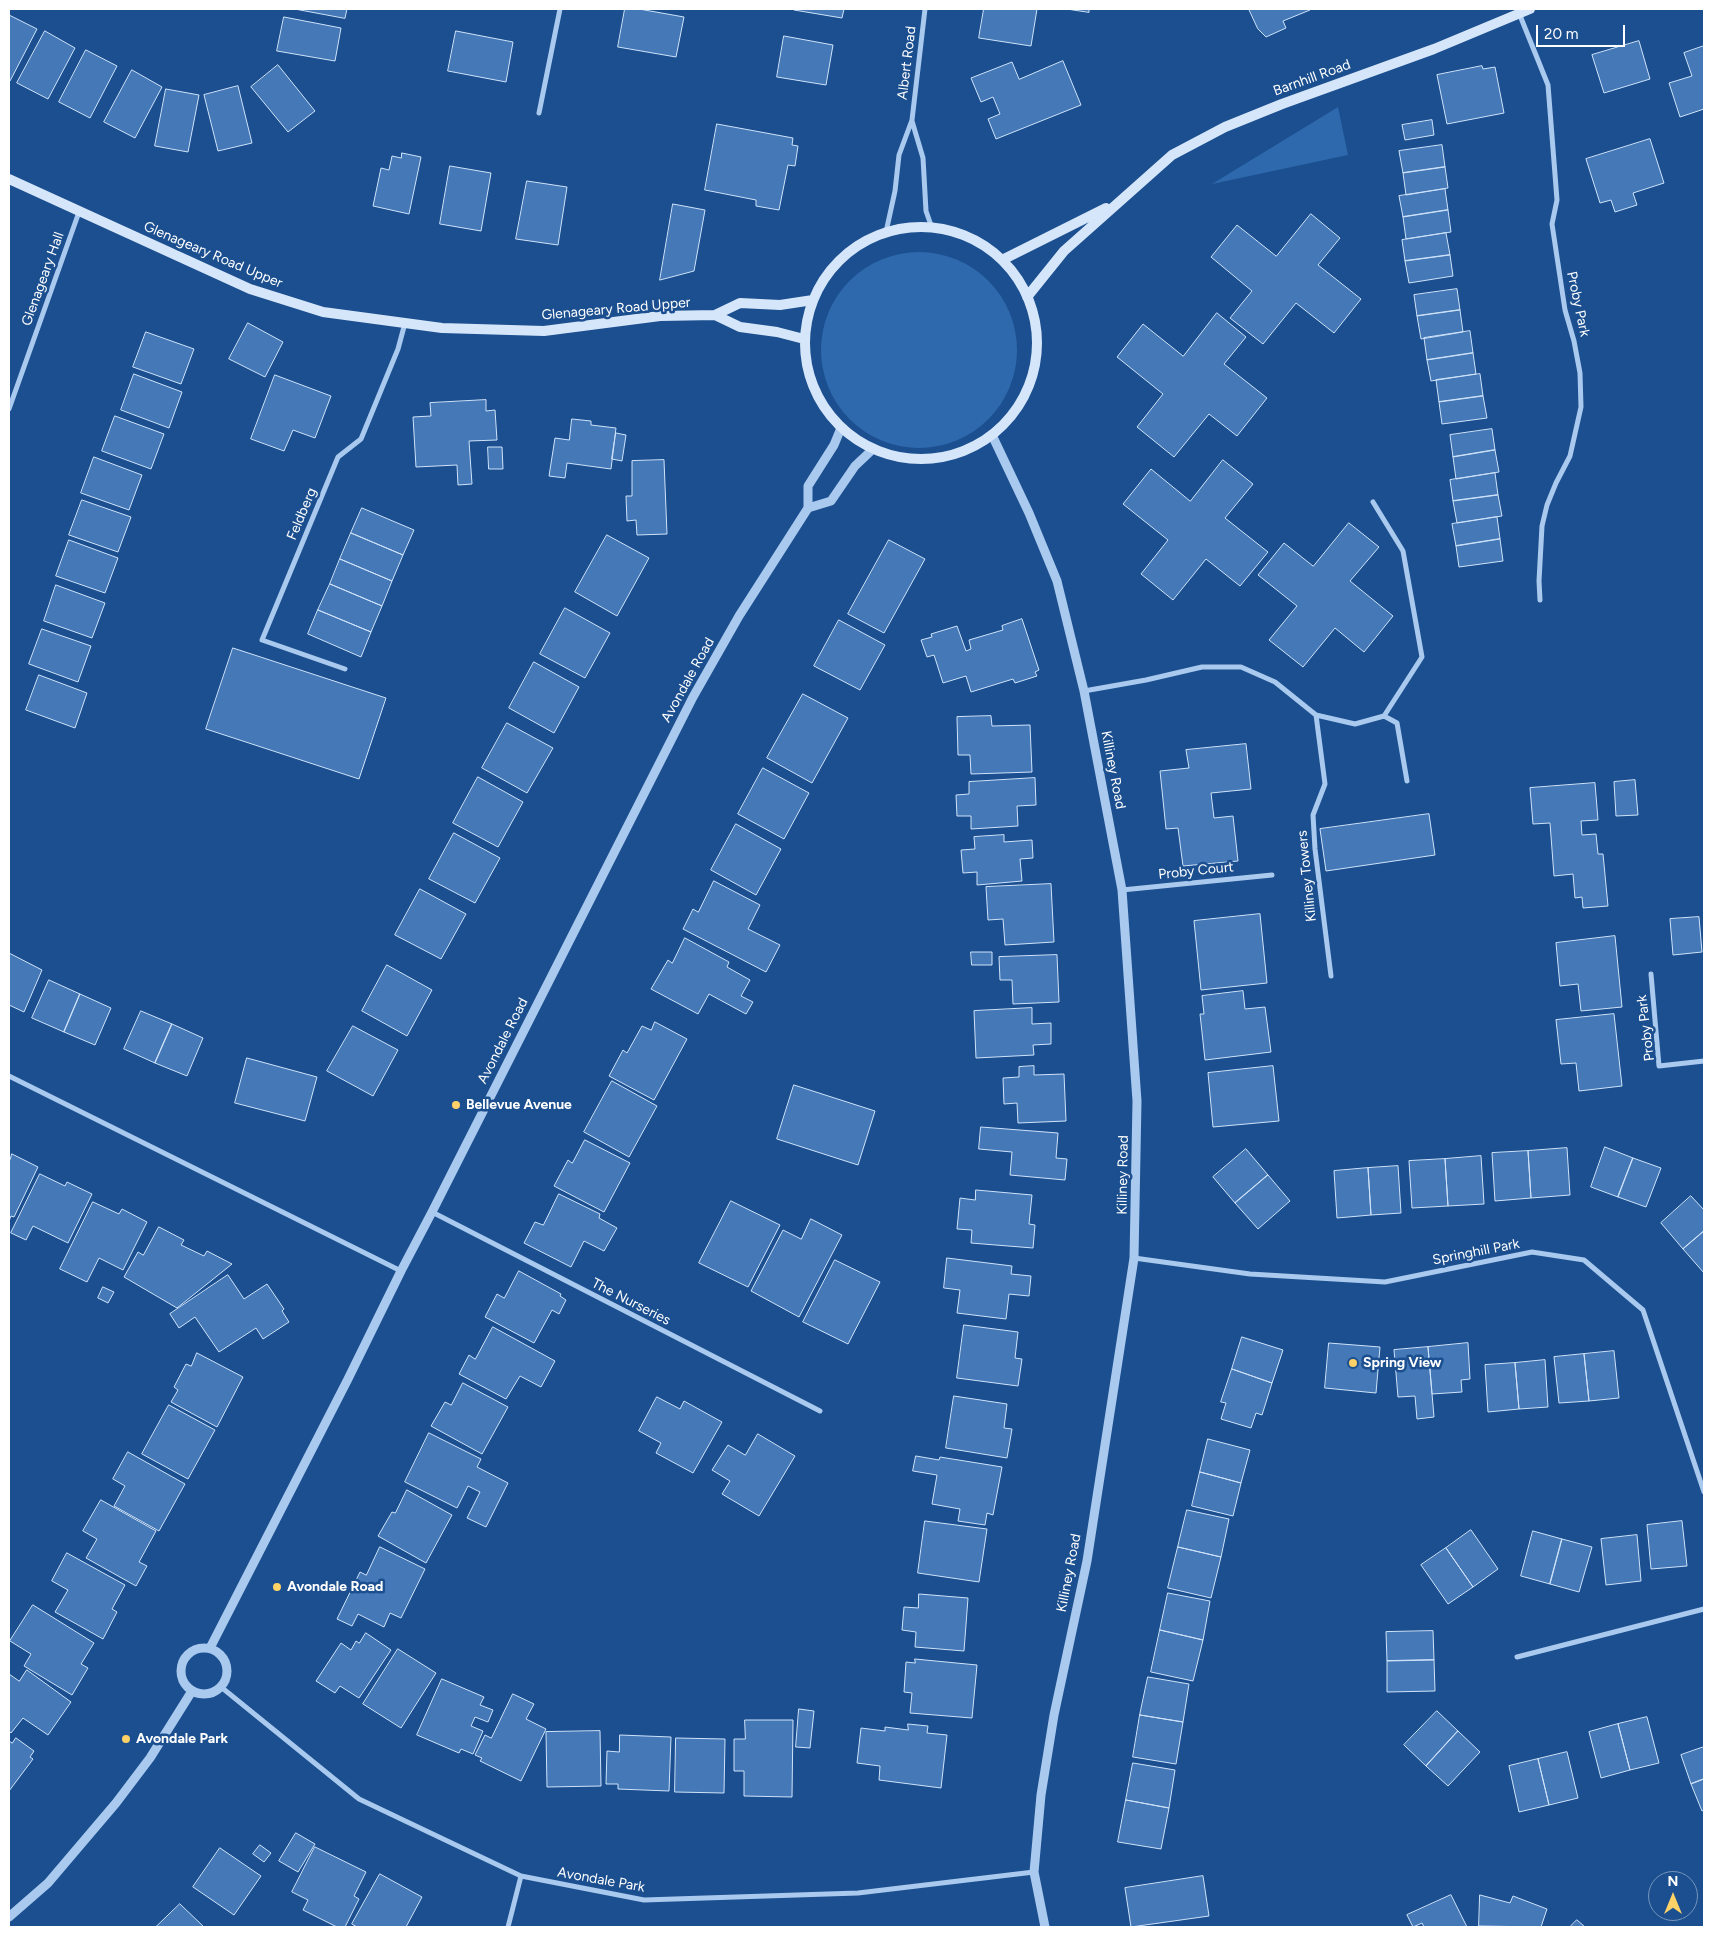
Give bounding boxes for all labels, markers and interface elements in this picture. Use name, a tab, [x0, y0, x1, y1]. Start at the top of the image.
scale bar	[1538, 15, 1627, 47]
street label: Albert Road	[894, 25, 920, 101]
text: 20 m	[1544, 25, 1578, 43]
street label: Barnhill Road	[1271, 56, 1353, 100]
street label: Glenageary Road Upper	[141, 218, 285, 292]
street label: Glenageary Hall	[18, 230, 68, 328]
street label: Proby Park	[1563, 270, 1593, 338]
street label: Glenageary Road Upper	[541, 294, 691, 324]
street label: Feldberg	[283, 485, 321, 543]
street label: Avondale Road	[658, 635, 718, 725]
street label: Killiney Road	[1097, 729, 1129, 811]
street label: Killiney Towers	[1294, 829, 1320, 923]
street label: Proby Court	[1157, 859, 1235, 883]
street label: Proby Park	[1634, 994, 1658, 1062]
street label: Avondale Road	[474, 995, 532, 1087]
place label: Bellevue Avenue	[466, 1097, 572, 1113]
marker: Bellevue Avenue	[450, 1099, 462, 1111]
street label: Killiney Road	[1114, 1135, 1132, 1215]
street label: Springhill Park	[1431, 1235, 1521, 1269]
street label: The Nurseries	[589, 1275, 673, 1329]
place label: Spring View	[1363, 1355, 1441, 1371]
marker: Spring View	[1347, 1357, 1359, 1369]
street label: Killiney Road	[1053, 1532, 1085, 1614]
place label: Avondale Road	[287, 1579, 383, 1595]
marker: Avondale Road	[271, 1581, 283, 1593]
place label: Avondale Park	[136, 1731, 228, 1747]
marker: Avondale Park	[120, 1733, 132, 1745]
street label: Avondale Park	[556, 1864, 646, 1896]
north arrow	[1648, 1871, 1698, 1921]
text: N	[1668, 1873, 1678, 1890]

